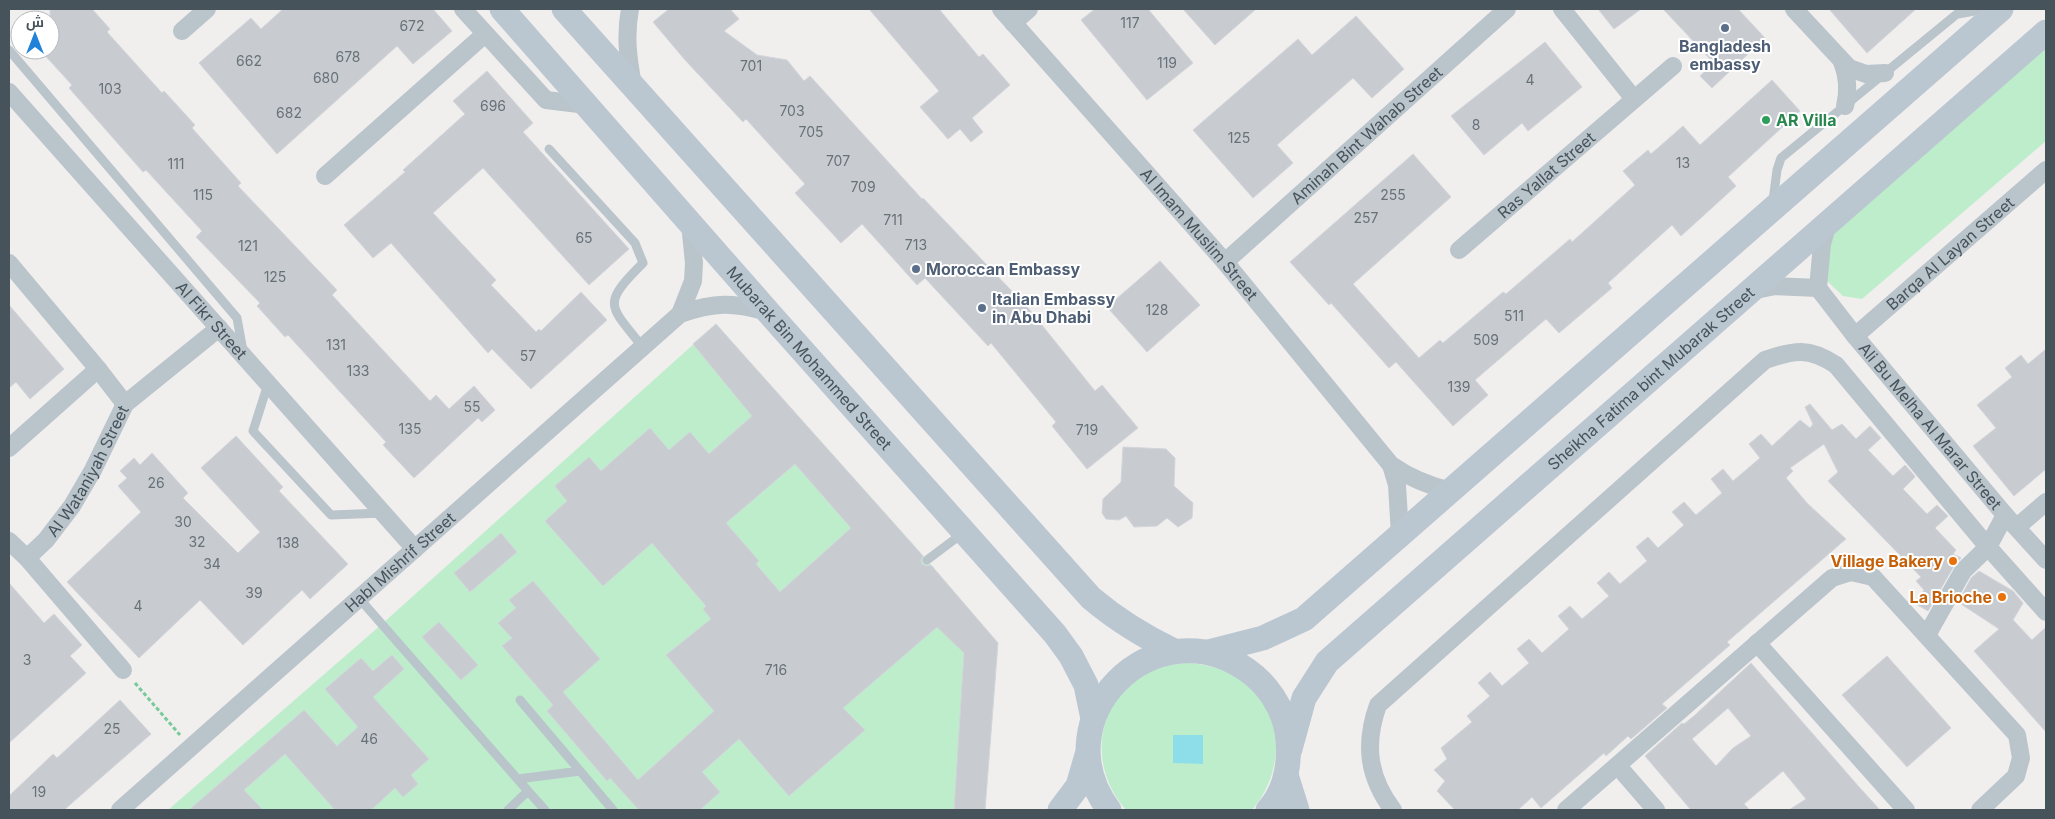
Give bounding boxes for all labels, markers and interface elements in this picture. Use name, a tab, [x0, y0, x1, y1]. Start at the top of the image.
north arrow	[10, 10, 60, 60]
text: ش	[26, 13, 44, 31]
house number: 117	[1120, 14, 1140, 31]
house number: 672	[399, 17, 425, 34]
marker: Bangladesh embassy	[1719, 22, 1731, 34]
place label: Bangladesh embassy	[1679, 36, 1771, 74]
house number: 678	[335, 48, 361, 65]
house number: 662	[236, 52, 262, 69]
house number: 119	[1157, 54, 1177, 71]
house number: 701	[740, 57, 762, 74]
street label: Aminah Bint Wahab Street	[1287, 62, 1446, 208]
house number: 680	[313, 69, 339, 86]
house number: 4	[1525, 71, 1535, 88]
house number: 103	[98, 80, 122, 97]
house number: 696	[480, 97, 506, 114]
house number: 703	[779, 102, 805, 119]
house number: 682	[276, 104, 302, 121]
place label: AR Villa	[1776, 110, 1836, 130]
marker: AR Villa	[1760, 114, 1772, 126]
house number: 8	[1472, 116, 1480, 133]
house number: 705	[798, 123, 824, 140]
street label: Ras Yallat Street	[1493, 128, 1599, 223]
house number: 125	[1228, 129, 1250, 146]
house number: 707	[826, 152, 850, 169]
house number: 13	[1676, 154, 1690, 171]
house number: 111	[167, 155, 185, 172]
street label: Al Imam Muslim Street	[1136, 164, 1262, 304]
house number: 709	[850, 178, 876, 195]
house number: 115	[193, 186, 213, 203]
house number: 255	[1380, 186, 1406, 203]
street label: Barqa Al Layan Street	[1882, 192, 2018, 314]
house number: 257	[1354, 209, 1379, 226]
house number: 711	[883, 211, 903, 228]
house number: 65	[575, 229, 593, 246]
house number: 713	[905, 236, 927, 253]
house number: 121	[238, 237, 258, 254]
place label: Moroccan Embassy	[926, 259, 1080, 279]
street label: Mubarak Bin Mohammed Street	[723, 262, 896, 454]
marker: Moroccan Embassy	[910, 263, 922, 275]
house number: 125	[264, 268, 286, 285]
street label: Al Fikr Street	[172, 277, 251, 363]
street label: Sheikha Fatima bint Mubarak Street	[1543, 282, 1758, 474]
place label: Italian Embassy in Abu Dhabi	[992, 289, 1115, 327]
house number: 128	[1146, 301, 1168, 318]
marker: Italian Embassy in Abu Dhabi	[976, 302, 988, 314]
house number: 511	[1504, 307, 1524, 324]
house number: 509	[1473, 331, 1499, 348]
house number: 131	[326, 336, 346, 353]
street label: Ali Bu Melha Al Marar Street	[1855, 338, 2006, 514]
house number: 57	[520, 347, 536, 364]
house number: 133	[347, 362, 370, 379]
house number: 139	[1447, 378, 1471, 395]
house number: 55	[463, 398, 481, 415]
street label: Al Wataniyah Street	[42, 402, 133, 540]
house number: 135	[399, 420, 421, 437]
house number: 719	[1076, 421, 1098, 438]
house number: 26	[147, 474, 165, 491]
street label: Habl Mishrif Street	[341, 508, 459, 616]
house number: 30	[174, 513, 192, 530]
house number: 32	[188, 533, 206, 550]
house number: 138	[276, 534, 300, 551]
place label: Village Bakery	[1831, 551, 1943, 571]
house number: 34	[203, 555, 221, 572]
marker: Village Bakery	[1947, 555, 1959, 567]
house number: 39	[245, 584, 263, 601]
place label: La Brioche	[1910, 587, 1992, 607]
marker: La Brioche	[1996, 591, 2008, 603]
house number: 4	[133, 597, 143, 614]
house number: 3	[23, 651, 31, 668]
house number: 716	[765, 661, 787, 678]
house number: 25	[103, 720, 121, 737]
house number: 46	[360, 730, 378, 747]
house number: 19	[32, 783, 46, 800]

